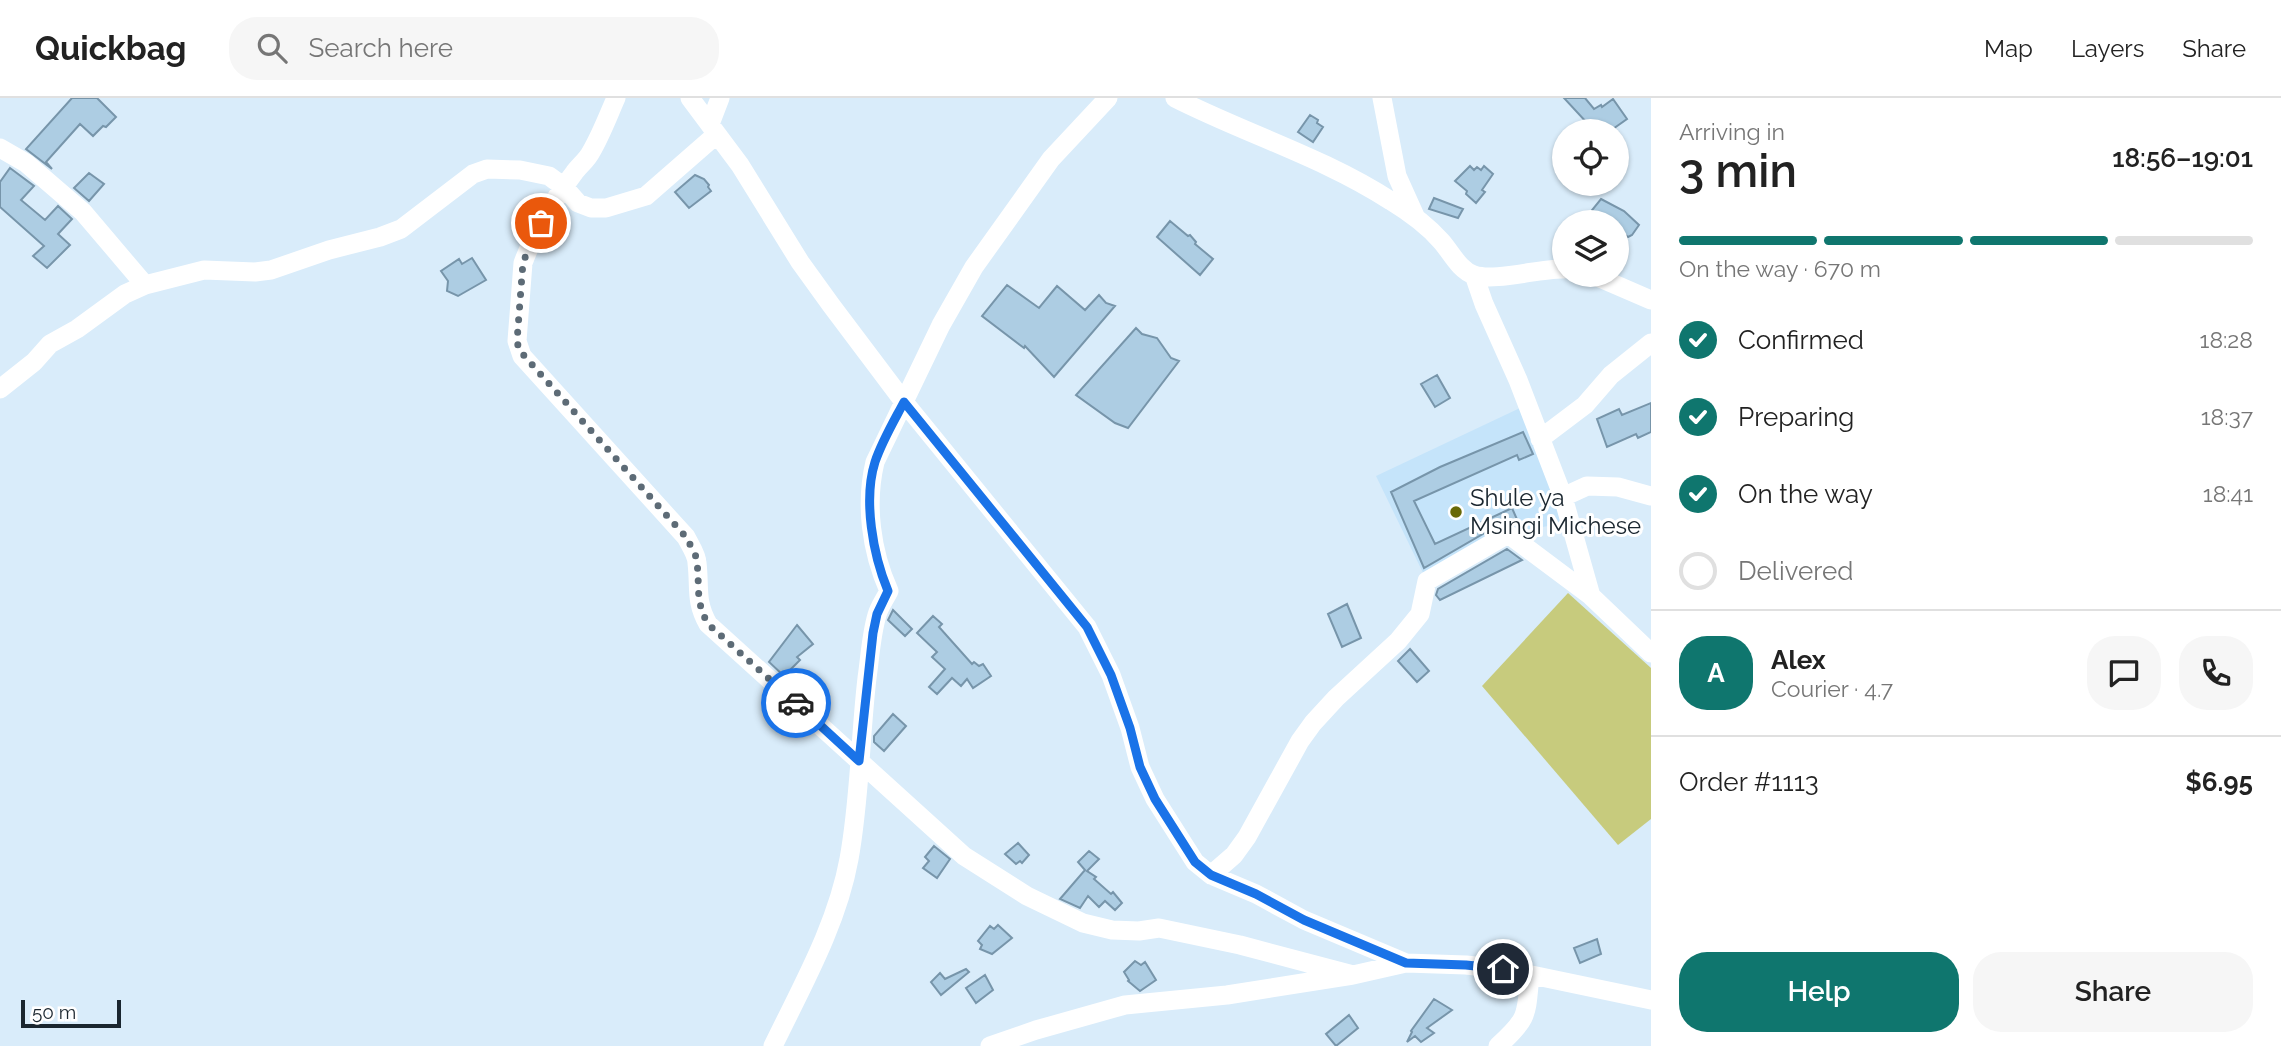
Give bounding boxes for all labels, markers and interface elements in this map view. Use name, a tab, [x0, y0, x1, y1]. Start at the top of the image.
search box	[229, 17, 719, 80]
text: Quickbag	[35, 29, 187, 68]
icon: search	[253, 29, 291, 67]
text: Search here	[309, 33, 453, 63]
text: Map	[1984, 34, 2033, 63]
text: Layers	[2071, 34, 2144, 63]
text: Share	[2182, 34, 2246, 63]
text: Arriving in	[1679, 118, 1785, 145]
map controls	[1552, 119, 1629, 287]
button: locate	[1552, 119, 1629, 196]
text: 18:56–19:01	[2112, 143, 2253, 173]
text: 3 min	[1679, 144, 1797, 198]
pin	[511, 193, 571, 253]
icon: bag	[522, 204, 560, 242]
button: layers	[1552, 210, 1629, 287]
text: On the way · 670 m	[1679, 255, 1881, 282]
icon: check	[1679, 321, 1717, 359]
text: Confirmed	[1738, 325, 1864, 355]
text: 18:28	[2200, 326, 2253, 353]
icon: check	[1679, 398, 1717, 436]
text: Preparing	[1738, 402, 1854, 432]
text: 18:37	[2201, 403, 2253, 430]
icon: check	[1679, 475, 1717, 513]
text: On the way	[1738, 479, 1873, 509]
text: 18:41	[2203, 480, 2253, 507]
place label: Shule ya Msingi Michese	[1470, 483, 1641, 540]
marker: Shule ya Msingi Michese	[1448, 504, 1464, 520]
text: Delivered	[1738, 556, 1853, 586]
button: chat	[2087, 636, 2161, 710]
button: phone	[2179, 636, 2253, 710]
text: Alex	[1771, 645, 1826, 675]
text: A	[1707, 658, 1725, 688]
courier	[761, 668, 831, 738]
text: Courier · 4.7	[1771, 675, 1893, 702]
icon: car	[777, 684, 815, 722]
text: Order #1113	[1679, 767, 1819, 797]
text: $6.95	[2185, 767, 2253, 797]
pin	[1473, 939, 1533, 999]
icon: home	[1484, 950, 1522, 988]
button: Help	[1679, 952, 1959, 1032]
button: Share	[1973, 952, 2253, 1032]
scale bar	[21, 997, 121, 1029]
text: 50 m	[32, 1001, 76, 1023]

